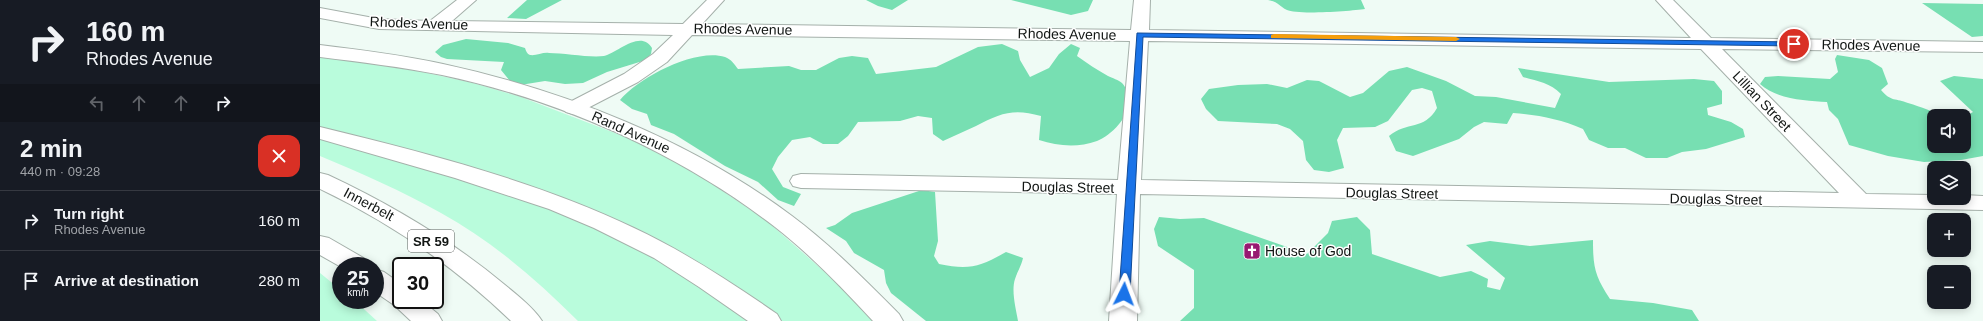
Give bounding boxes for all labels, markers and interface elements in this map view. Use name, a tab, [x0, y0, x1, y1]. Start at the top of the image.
street label: Rhodes Avenue	[369, 13, 469, 33]
icon: right	[20, 16, 72, 68]
text: 160 m	[86, 16, 165, 47]
street label: Rhodes Avenue	[694, 20, 793, 38]
street label: Rhodes Avenue	[1018, 25, 1117, 43]
pin	[1777, 27, 1811, 61]
icon: arrive	[1783, 33, 1805, 55]
street label: Rhodes Avenue	[1822, 36, 1921, 54]
text: Rhodes Avenue	[86, 49, 213, 69]
street label: Lillian Street	[1729, 68, 1795, 134]
icon: left	[86, 92, 108, 114]
icon: ahead	[128, 92, 150, 114]
icon: ahead	[170, 92, 192, 114]
icon: right	[212, 92, 234, 114]
street label: Rand Avenue	[589, 108, 673, 156]
map controls	[1927, 109, 1971, 309]
button: sound	[1927, 109, 1971, 153]
text: 2 min	[20, 135, 83, 162]
button: close	[258, 135, 300, 177]
button: layers	[1927, 161, 1971, 205]
text: 440 m · 09:28	[20, 164, 100, 179]
street label: Douglas Street	[1022, 178, 1115, 196]
street label: Innerbelt	[341, 184, 397, 224]
street label: Douglas Street	[1346, 184, 1439, 202]
street label: Douglas Street	[1670, 190, 1763, 208]
text: Turn right	[54, 205, 124, 222]
icon: right	[20, 210, 42, 232]
text: 160 m	[258, 212, 300, 229]
button: +	[1927, 213, 1971, 257]
text: Rhodes Avenue	[54, 222, 146, 237]
road number: SR 59	[408, 230, 454, 252]
church icon: House of God	[1242, 241, 1262, 261]
place label: House of God	[1265, 243, 1351, 259]
speed limit sign: 30	[392, 257, 444, 309]
button: −	[1927, 265, 1971, 309]
text: 25	[347, 267, 369, 289]
icon: arrive	[20, 270, 42, 292]
text: Arrive at destination	[54, 272, 199, 289]
text: 280 m	[258, 272, 300, 289]
position arrow	[1103, 273, 1145, 315]
text: km/h	[347, 287, 369, 298]

